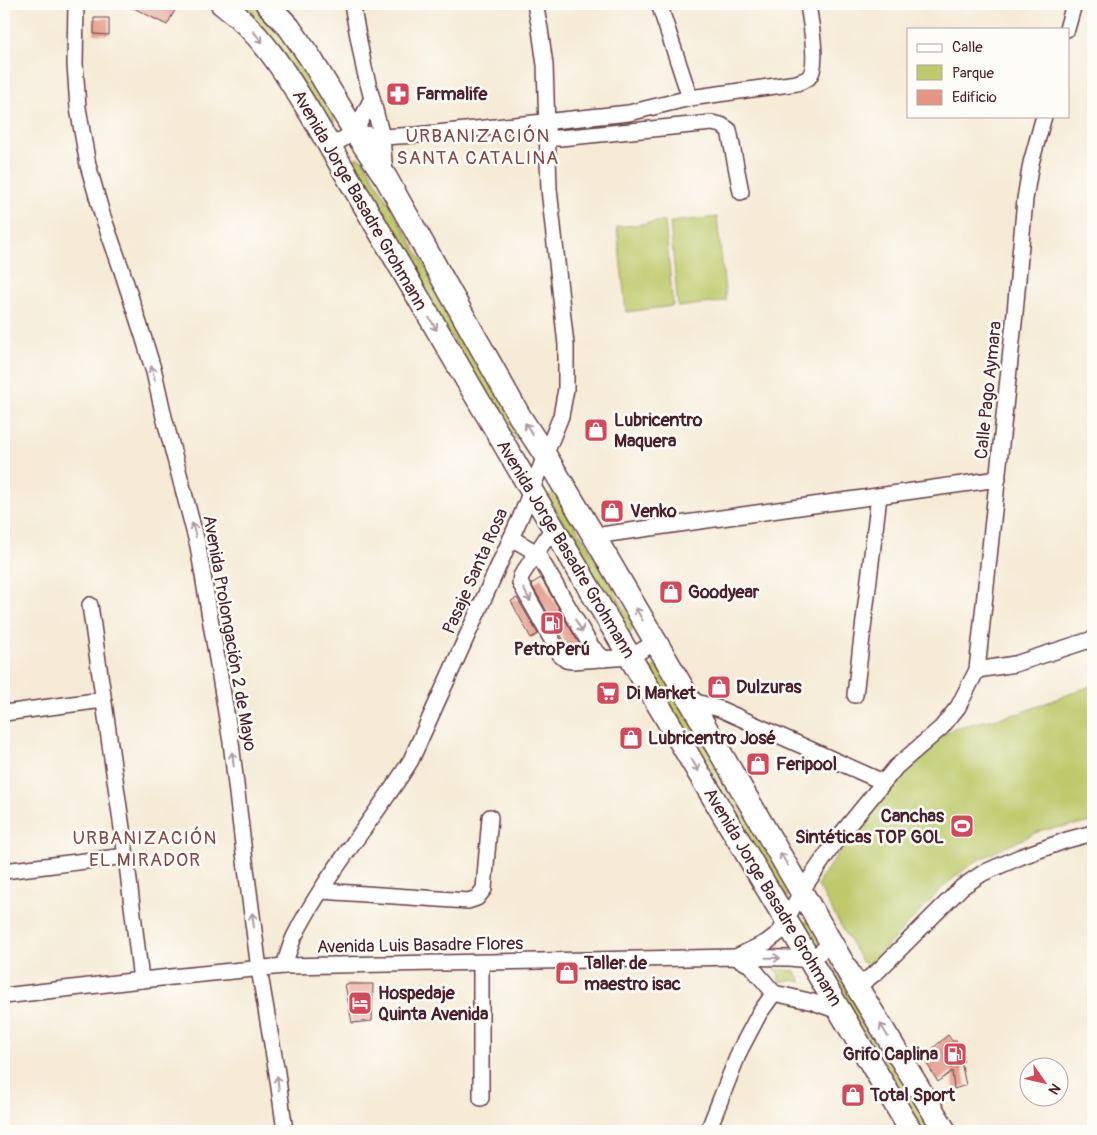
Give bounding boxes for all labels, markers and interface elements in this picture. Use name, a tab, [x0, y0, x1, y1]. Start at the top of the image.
legend	[907, 28, 1070, 118]
one-way arrow	[252, 30, 263, 43]
text: Calle	[952, 38, 983, 57]
text: Parque	[952, 64, 995, 83]
pharmacy icon: Farmalife	[385, 81, 411, 107]
place label: Farmalife	[416, 83, 489, 106]
street label: Avenida Jorge Basadre Grohmann	[287, 86, 432, 315]
text: Edificio	[952, 88, 997, 107]
district label: URBANIZACIÓN SANTA CATALINA	[397, 124, 559, 170]
one-way arrow	[429, 317, 439, 331]
street label: Calle Pago Aymara	[970, 320, 1007, 460]
one-way arrow	[148, 365, 158, 381]
place label: Lubricentro Maquera	[614, 409, 703, 453]
shop icon: Lubricentro Maquera	[583, 417, 609, 443]
one-way arrow	[523, 423, 533, 437]
street label: Avenida Jorge Basadre Grohmann	[491, 436, 640, 663]
shop icon: Venko	[599, 498, 625, 524]
place label: Venko	[630, 500, 677, 523]
street label: Pasaje Santa Rosa	[437, 505, 513, 638]
street label: Avenida Prolongación 2 de Mayo	[197, 513, 262, 753]
one-way arrow	[189, 522, 198, 538]
shop icon: Goodyear	[658, 579, 684, 605]
place label: Goodyear	[688, 581, 760, 604]
one-way arrow	[523, 587, 533, 602]
one-way arrow	[634, 607, 644, 621]
fuel station icon: PetroPerú	[539, 610, 565, 636]
one-way arrow	[575, 618, 585, 632]
place label: PetroPerú	[514, 638, 590, 661]
shop icon: Dulzuras	[706, 674, 732, 700]
place label: Dulzuras	[736, 676, 803, 699]
supermarket icon: Di Market	[595, 680, 621, 706]
place label: Di Market	[626, 682, 697, 705]
shop icon: Lubricentro José	[618, 725, 644, 751]
place label: Lubricentro José	[648, 727, 777, 750]
one-way arrow	[228, 751, 238, 767]
shop icon: Feripool	[745, 751, 771, 777]
place label: Feripool	[776, 753, 837, 776]
one-way arrow	[690, 758, 700, 772]
street label: Avenida Jorge Basadre Grohmann	[698, 784, 847, 1011]
place label: Canchas Sintéticas TOP GOL	[795, 805, 945, 849]
sports icon: Canchas Sintéticas TOP GOL	[949, 813, 975, 839]
district label: URBANIZACIÓN EL MIRADOR	[73, 826, 217, 872]
one-way arrow	[778, 853, 788, 867]
one-way arrow	[248, 913, 258, 929]
street label: Avenida Luis Basadre Flores	[317, 932, 523, 959]
place label: Taller de maestro isac	[583, 952, 681, 996]
one-way arrow	[765, 953, 781, 962]
shop icon: Taller de maestro isac	[554, 960, 580, 986]
place label: Hospedaje Quinta Avenida	[378, 982, 489, 1026]
hotel icon: Hospedaje Quinta Avenida	[347, 990, 373, 1016]
one-way arrow	[878, 1023, 888, 1037]
fuel station icon: Grifo Caplina	[942, 1041, 968, 1067]
place label: Grifo Caplina	[843, 1043, 939, 1066]
north arrow	[1020, 1058, 1070, 1108]
one-way arrow	[273, 1075, 283, 1091]
text: N	[1045, 1080, 1064, 1098]
shop icon: Total Sport	[840, 1082, 866, 1108]
place label: Total Sport	[869, 1084, 956, 1107]

